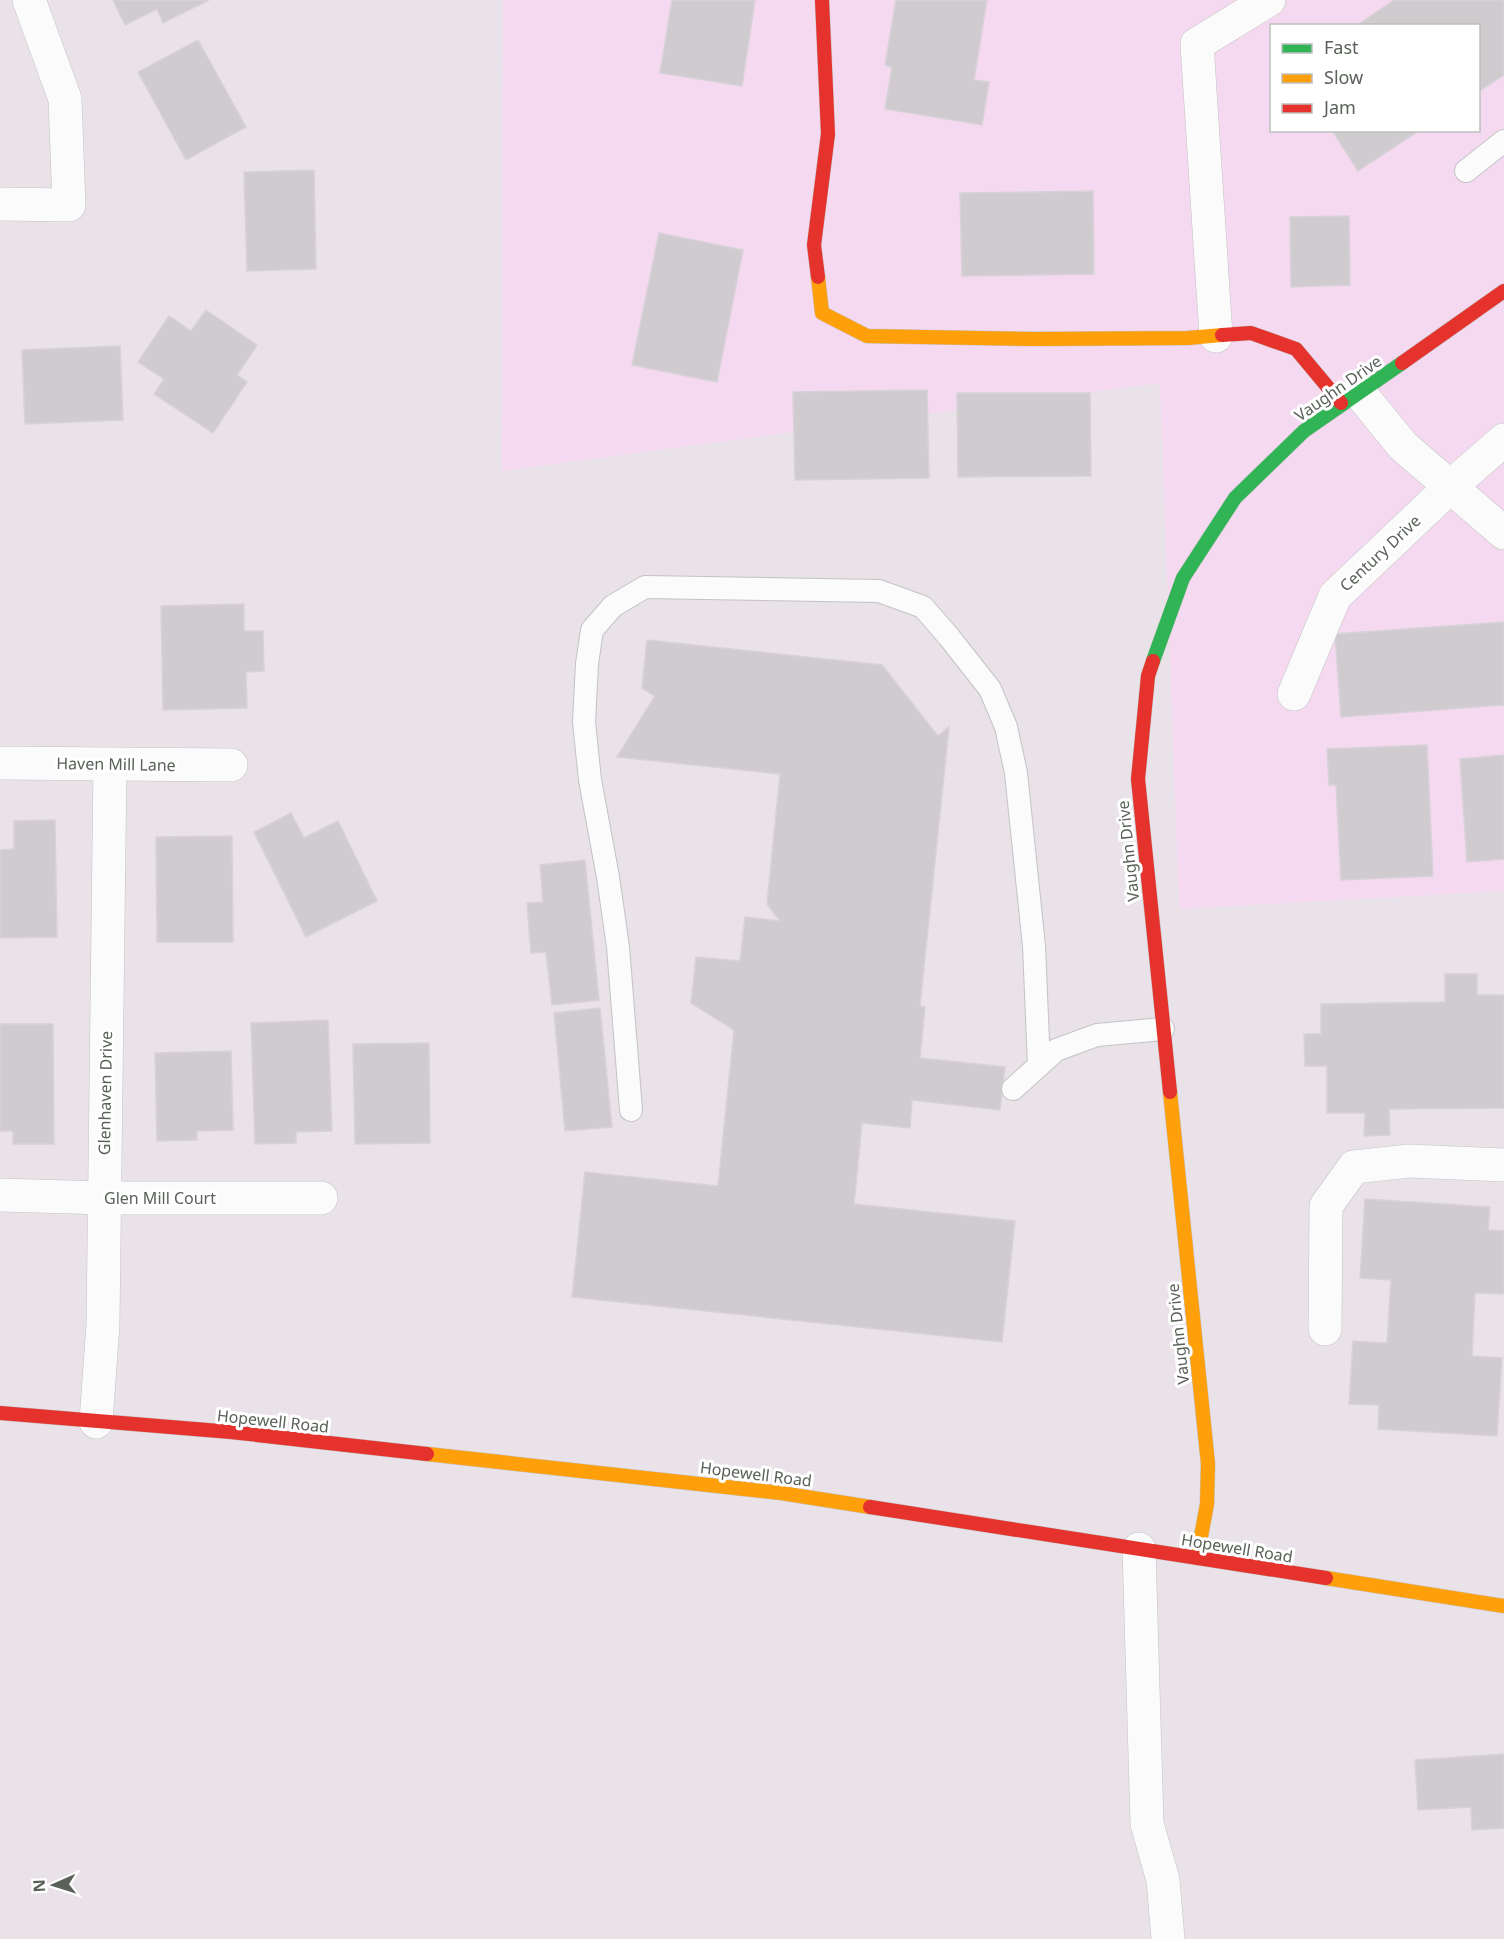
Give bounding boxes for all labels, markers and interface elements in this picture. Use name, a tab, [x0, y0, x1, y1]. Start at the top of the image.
legend	[1270, 24, 1480, 132]
text: Fast	[1324, 35, 1359, 59]
text: Slow	[1324, 65, 1363, 89]
text: Jam	[1322, 95, 1356, 119]
street label: Vaughn Drive	[1290, 350, 1386, 426]
street label: Century Drive	[1335, 510, 1425, 596]
street label: Haven Mill Lane	[56, 752, 176, 776]
street label: Vaughn Drive	[1112, 799, 1144, 903]
street label: Glenhaven Drive	[93, 1031, 117, 1155]
street label: Glen Mill Court	[104, 1187, 216, 1209]
street label: Vaughn Drive	[1162, 1282, 1194, 1386]
street label: Hopewell Road	[216, 1404, 330, 1438]
street label: Hopewell Road	[699, 1456, 813, 1492]
street label: Hopewell Road	[1180, 1528, 1294, 1568]
north arrow	[24, 1855, 84, 1915]
text: N	[28, 1879, 50, 1893]

